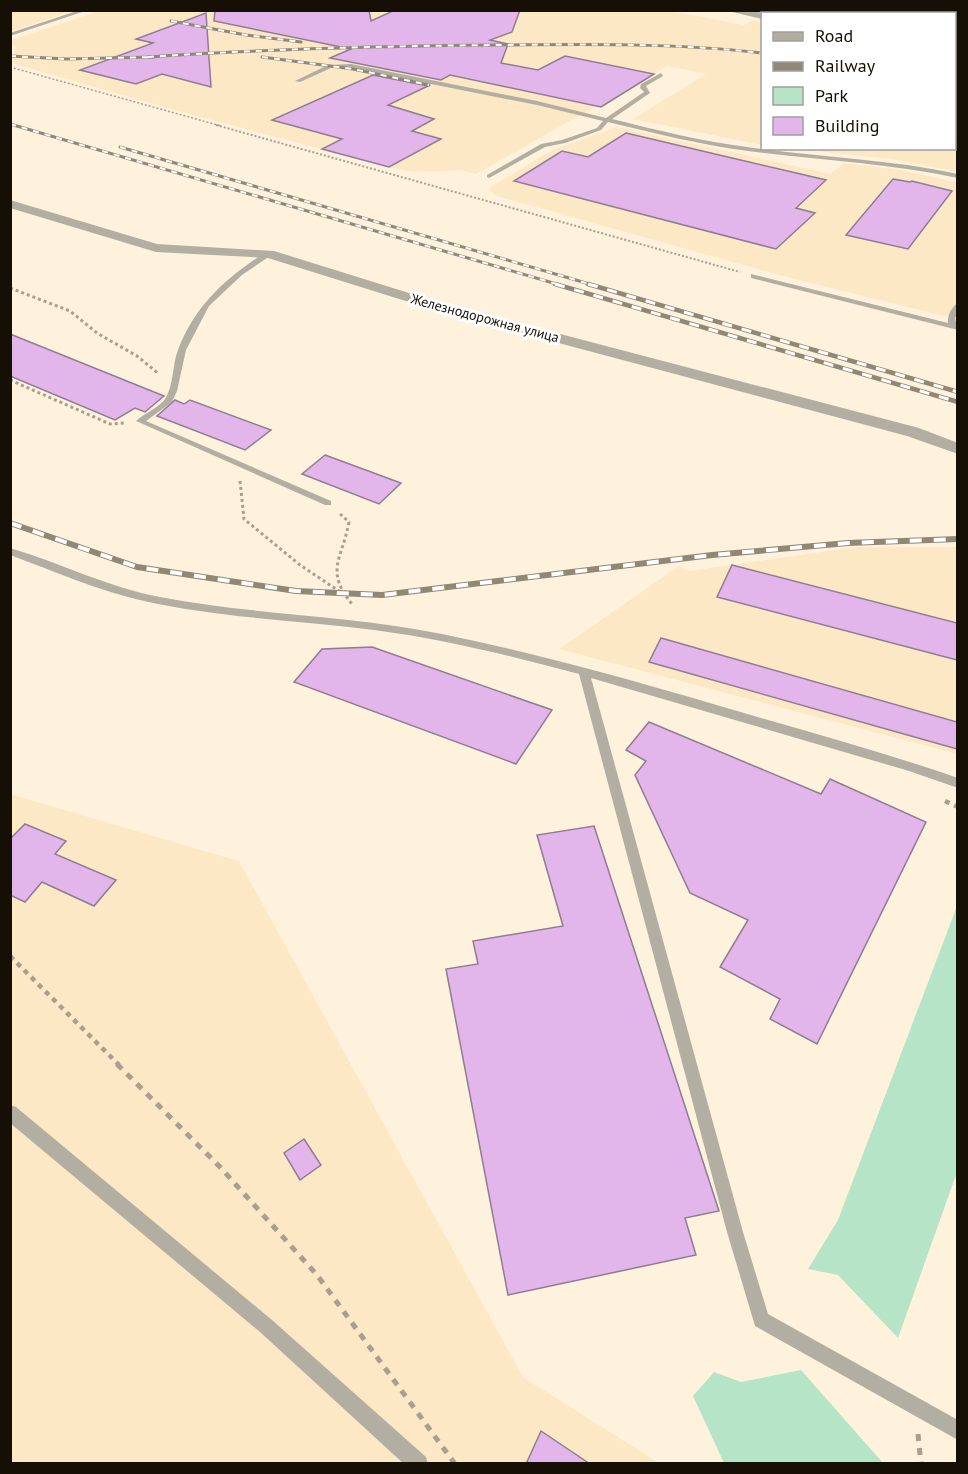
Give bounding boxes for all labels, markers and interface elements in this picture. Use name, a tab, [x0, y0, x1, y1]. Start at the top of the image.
legend	[761, 12, 956, 150]
text: Road	[815, 24, 853, 47]
text: Railway	[815, 54, 876, 77]
text: Park	[815, 84, 848, 107]
text: Building	[815, 114, 879, 137]
street label: Железнодорожная улица	[408, 289, 561, 346]

